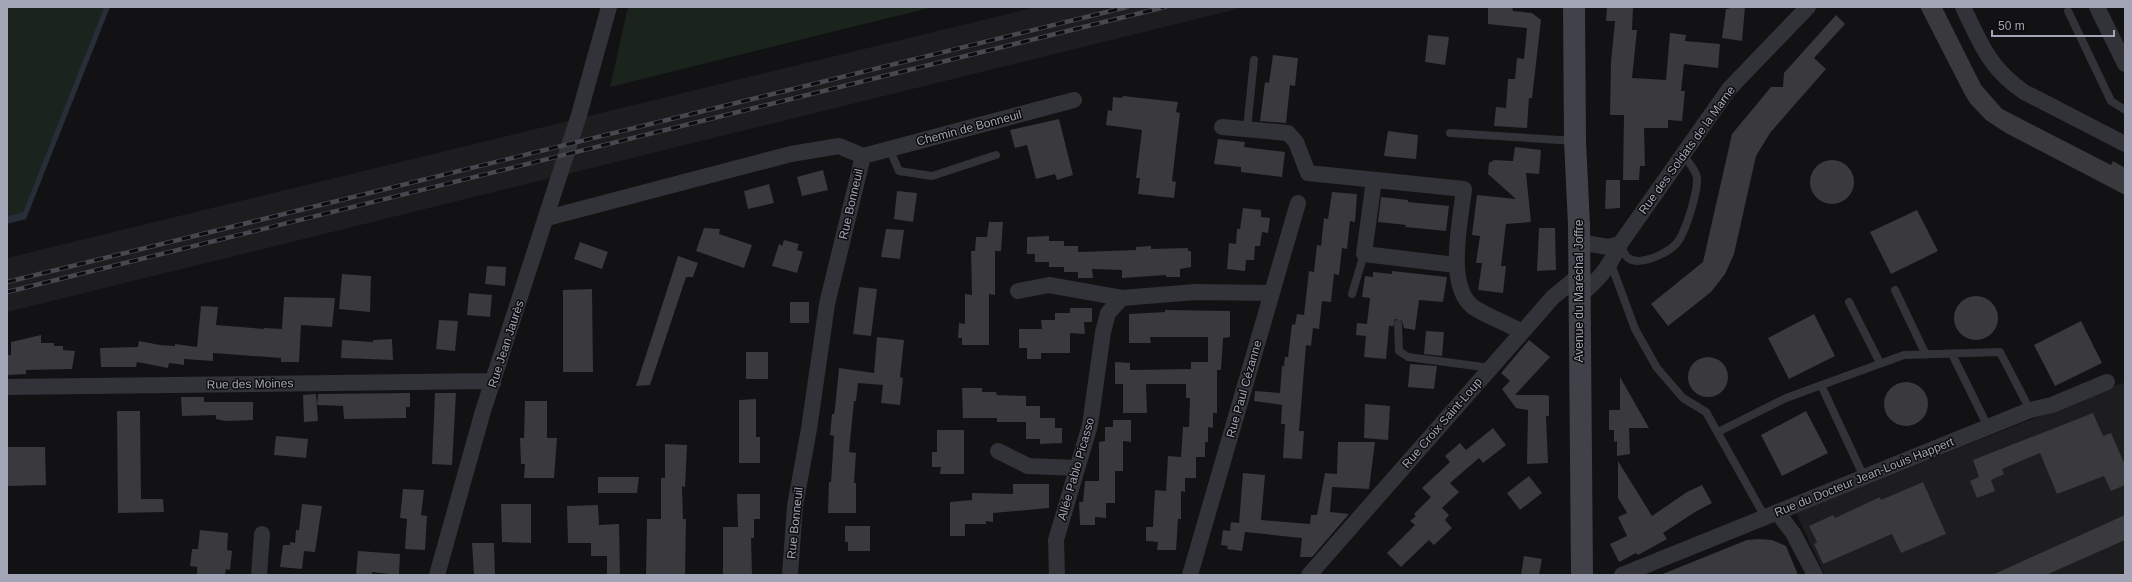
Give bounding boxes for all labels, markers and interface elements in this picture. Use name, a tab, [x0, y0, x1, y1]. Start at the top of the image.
scale bar	[1992, 12, 2114, 38]
text: 50 m	[1998, 19, 2025, 33]
street label: Rue des Soldats de la Marne	[1636, 83, 1738, 217]
street label: Chemin de Bonneuil	[915, 107, 1023, 149]
street label: Rue Bonneuil	[836, 167, 866, 241]
street label: Avenue du Maréchal Joffre	[1572, 219, 1586, 362]
street label: Rue Jean Jaurès	[485, 299, 527, 389]
street label: Rue Paul Cézanne	[1223, 338, 1265, 439]
street label: Rue Croix Saint-Loup	[1399, 375, 1485, 471]
street label: Rue des Moines	[207, 376, 293, 392]
street label: Allée Pablo Picasso	[1055, 416, 1097, 522]
street label: Rue du Docteur Jean-Louis Happert	[1772, 434, 1956, 519]
street label: Rue Bonneuil	[784, 486, 806, 560]

